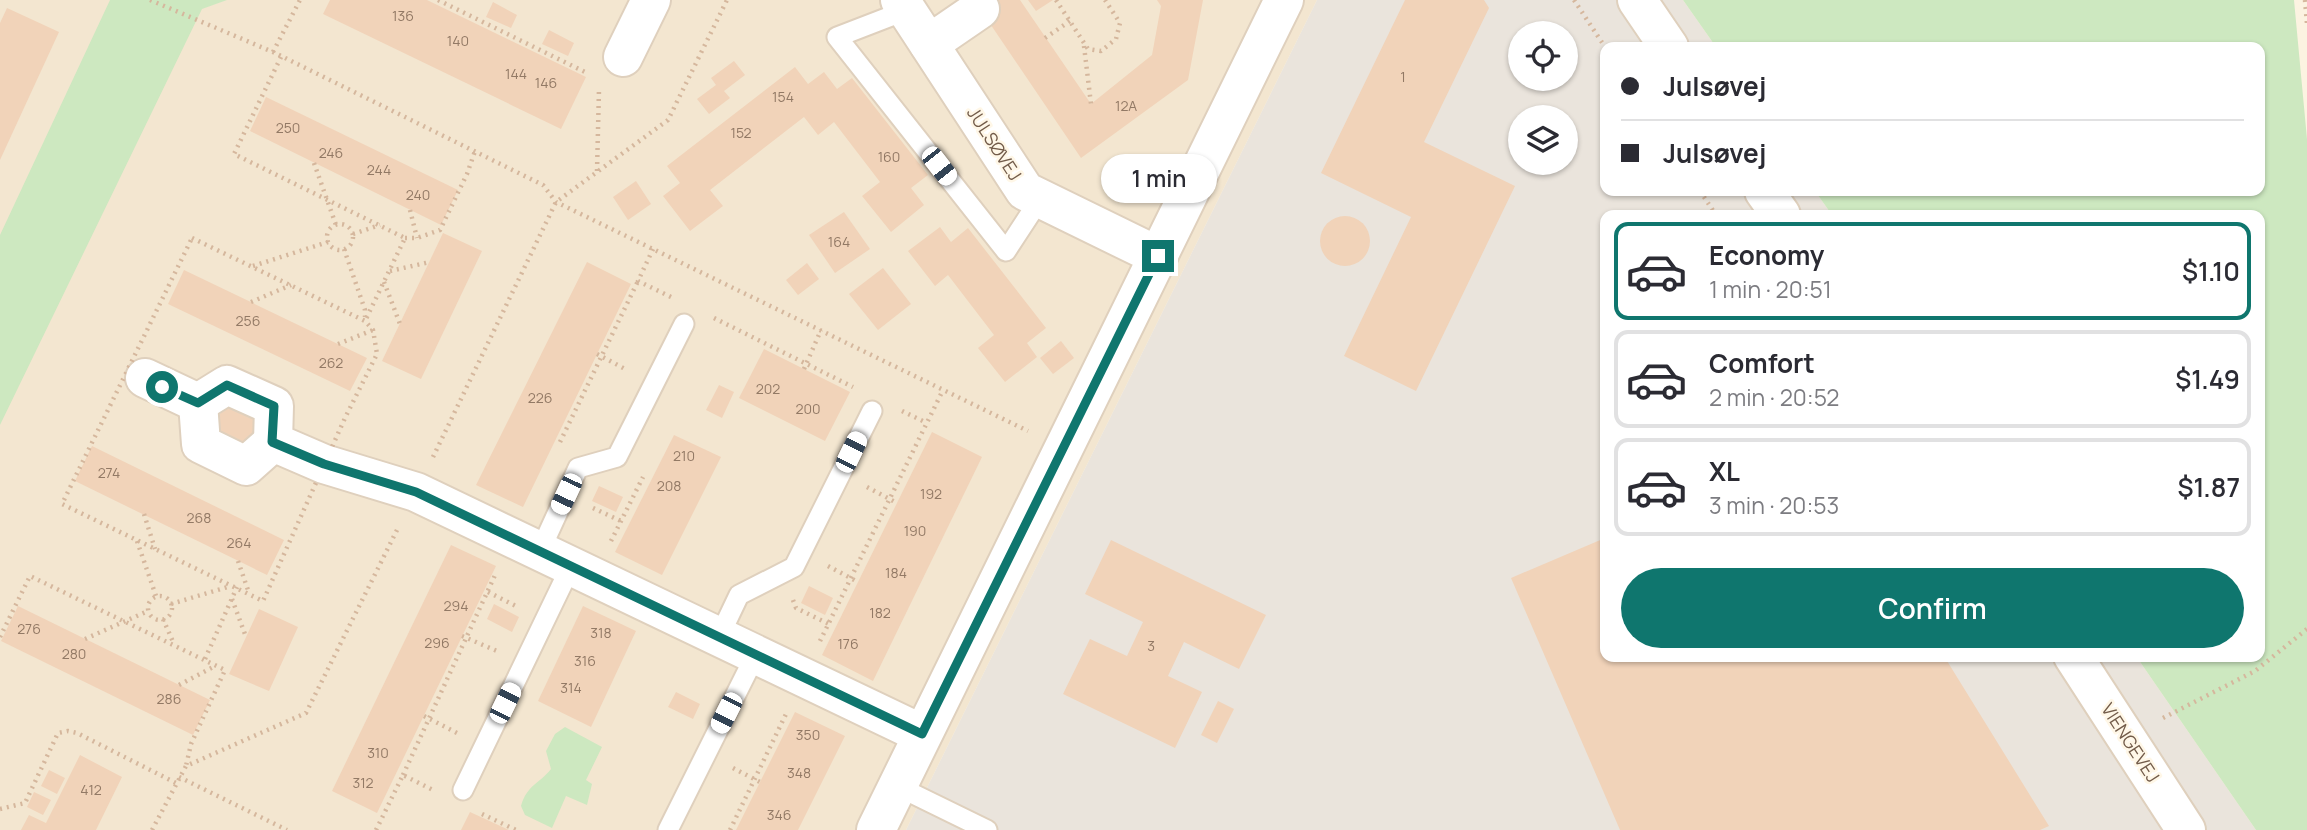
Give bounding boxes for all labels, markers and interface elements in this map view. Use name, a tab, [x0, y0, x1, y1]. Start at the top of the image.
house number: 136	[392, 6, 414, 25]
map controls	[1508, 21, 1578, 175]
button: locate	[1508, 21, 1578, 91]
house number: 140	[447, 31, 469, 50]
house number: 144	[505, 64, 527, 83]
house number: 1	[1400, 67, 1406, 86]
text: Julsøvej	[1663, 68, 1766, 104]
house number: 146	[535, 73, 557, 92]
house number: 154	[772, 87, 794, 106]
house number: 12A	[1115, 96, 1137, 115]
street label: JULSØVEJ	[962, 102, 1028, 185]
button: layers	[1508, 105, 1578, 175]
house number: 250	[276, 118, 300, 137]
house number: 152	[730, 123, 752, 142]
text: Julsøvej	[1663, 135, 1766, 171]
house number: 246	[319, 143, 343, 162]
car	[918, 143, 961, 189]
house number: 160	[878, 147, 900, 166]
callout: 1 min	[1100, 154, 1216, 204]
house number: 244	[367, 160, 391, 179]
text: 1 min	[1132, 162, 1186, 194]
house number: 240	[406, 185, 430, 204]
house number: 164	[828, 232, 850, 251]
text: Economy	[1709, 237, 1824, 273]
route end	[1142, 240, 1174, 272]
icon: car	[1625, 240, 1688, 303]
text: $1.10	[2182, 253, 2240, 289]
text: 1 min · 20:51	[1709, 273, 1832, 305]
house number: 256	[236, 311, 260, 330]
text: Comfort	[1709, 345, 1815, 381]
icon: car	[1625, 348, 1688, 411]
house number: 262	[319, 353, 343, 372]
text: $1.49	[2175, 361, 2240, 397]
route start	[146, 371, 178, 403]
house number: 202	[756, 379, 780, 398]
text: 2 min · 20:52	[1709, 381, 1839, 413]
house number: 226	[528, 388, 552, 407]
house number: 200	[795, 399, 821, 418]
car	[833, 429, 870, 475]
house number: 210	[673, 446, 695, 465]
text: XL	[1709, 453, 1740, 489]
icon: car	[1625, 456, 1688, 519]
house number: 274	[98, 463, 120, 482]
text: $1.87	[2177, 469, 2240, 505]
car	[548, 471, 585, 517]
house number: 208	[657, 476, 681, 495]
house number: 192	[920, 484, 942, 503]
text: 3 min · 20:53	[1709, 489, 1839, 521]
house number: 268	[187, 508, 211, 527]
house number: 190	[904, 521, 926, 540]
house number: 264	[227, 533, 251, 552]
house number: 184	[885, 563, 907, 582]
button: Confirm	[1621, 568, 2244, 648]
house number: 294	[444, 596, 468, 615]
house number: 182	[869, 603, 891, 622]
house number: 276	[17, 619, 41, 638]
house number: 318	[590, 623, 612, 642]
house number: 296	[424, 633, 450, 652]
house number: 176	[837, 634, 859, 653]
house number: 3	[1147, 636, 1155, 655]
house number: 280	[62, 644, 86, 663]
house number: 316	[574, 651, 596, 670]
house number: 314	[560, 678, 582, 697]
car	[487, 680, 524, 726]
house number: 286	[157, 689, 181, 708]
car	[708, 690, 745, 736]
street label: VIENGEVEJ	[2096, 698, 2165, 787]
house number: 350	[796, 725, 820, 744]
house number: 310	[367, 743, 389, 762]
house number: 348	[787, 763, 811, 782]
house number: 312	[352, 773, 374, 792]
house number: 412	[80, 780, 102, 799]
house number: 346	[767, 805, 791, 824]

